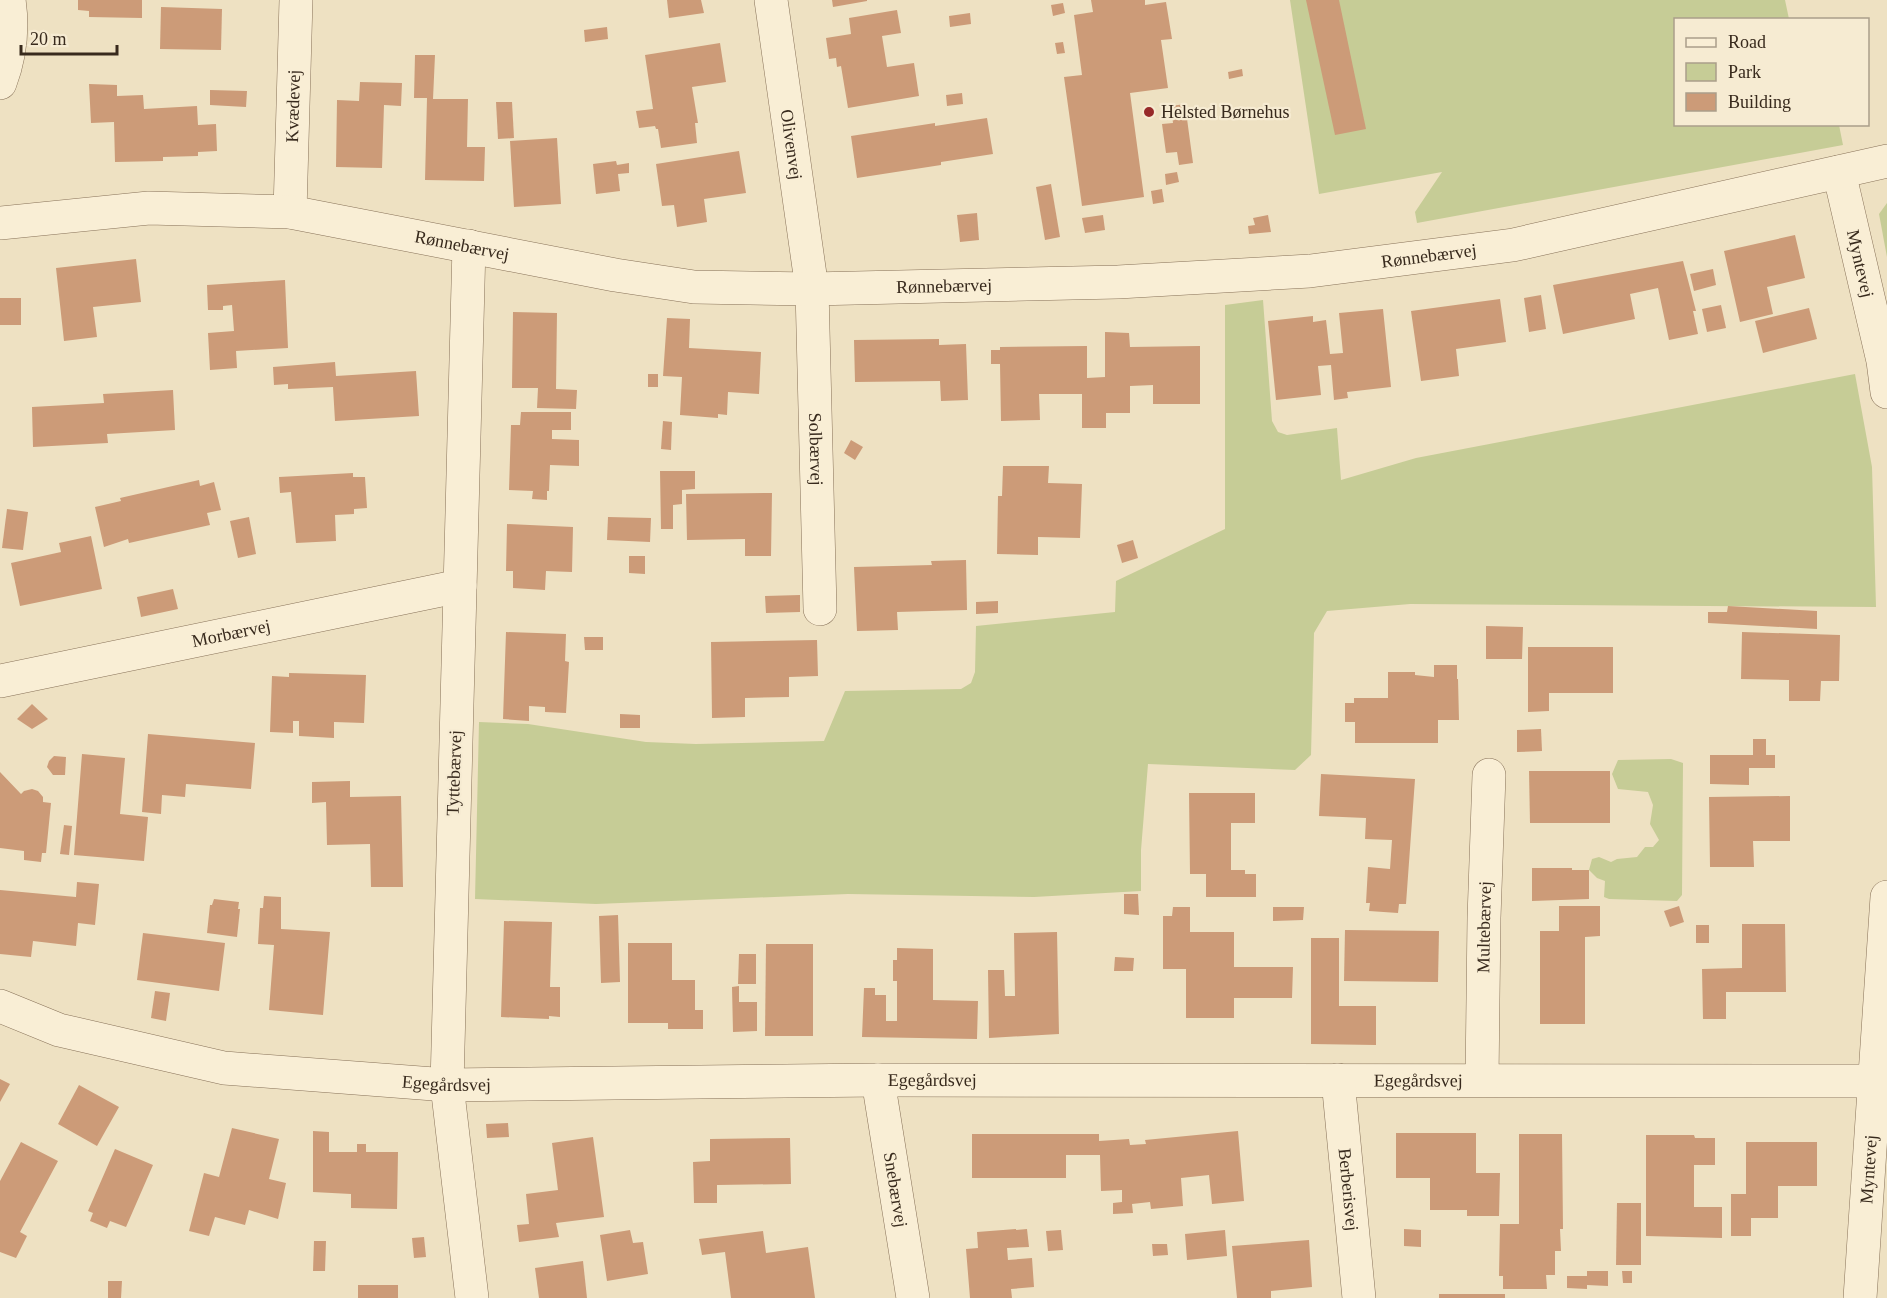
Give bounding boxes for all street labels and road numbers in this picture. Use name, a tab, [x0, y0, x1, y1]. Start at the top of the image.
street label: Kvædevej	[282, 69, 304, 143]
street label: Olivenvej	[777, 108, 806, 181]
street label: Rønnebærvej	[413, 226, 511, 264]
street label: Myntevej	[1843, 228, 1878, 299]
street label: Rønnebærvej	[1380, 240, 1478, 272]
street label: Rønnebærvej	[896, 275, 992, 297]
street label: Solbærvej	[805, 412, 827, 486]
street label: Morbærvej	[190, 615, 272, 651]
street label: Tyttebærvej	[443, 730, 465, 816]
street label: Multebærvej	[1473, 881, 1495, 973]
street label: Egegårdsvej	[888, 1070, 977, 1090]
street label: Egegårdsvej	[1374, 1070, 1463, 1091]
street label: Egegårdsvej	[401, 1072, 491, 1095]
street label: Myntevej	[1856, 1134, 1881, 1204]
street label: Berberisvej	[1335, 1147, 1362, 1232]
street label: Snebærvej	[880, 1150, 911, 1229]

